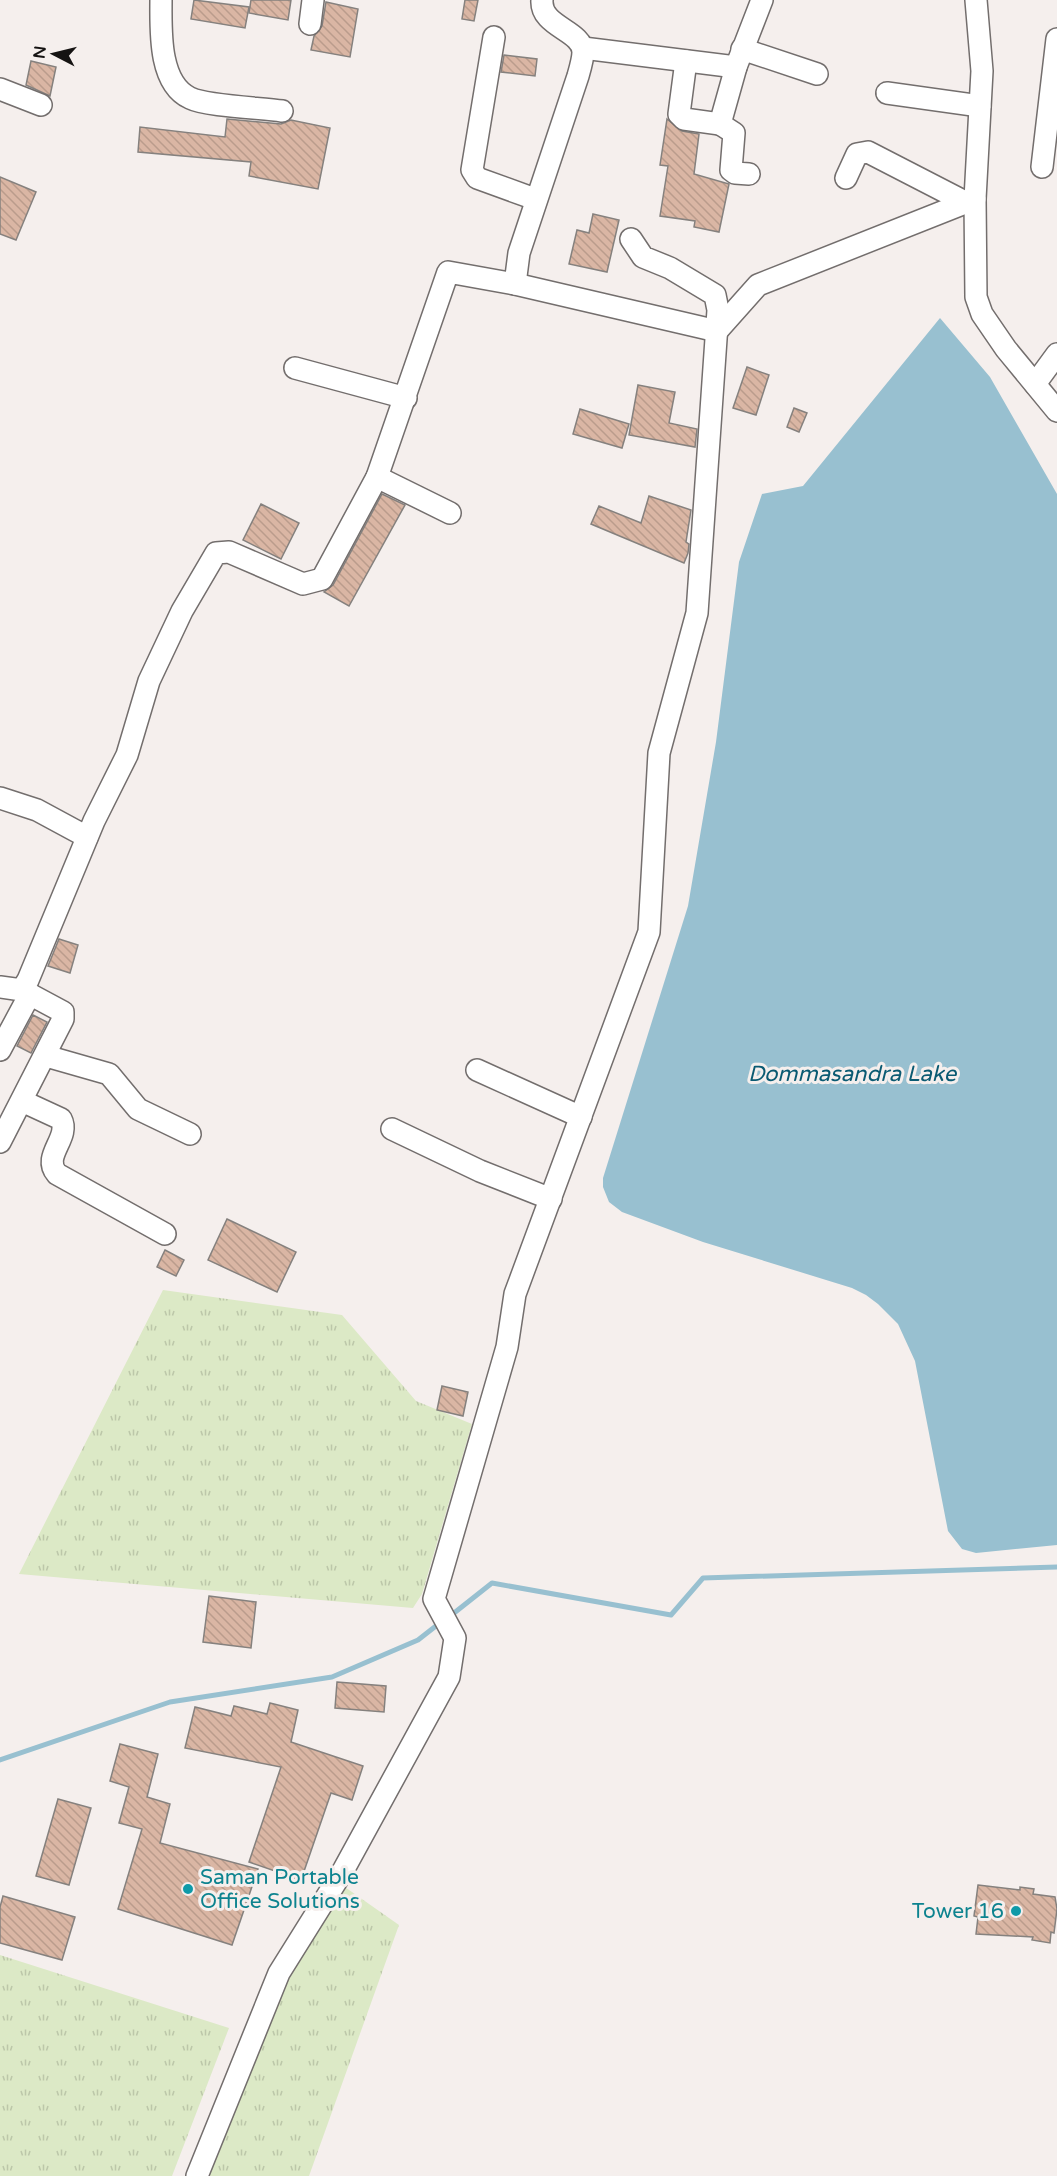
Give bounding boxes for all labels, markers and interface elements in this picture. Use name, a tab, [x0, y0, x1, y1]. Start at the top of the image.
north arrow	[24, 24, 84, 84]
text: N	[29, 45, 51, 60]
water label: Dommasandra Lake	[748, 1061, 958, 1087]
place label: Saman Portable Office Solutions	[200, 1865, 360, 1914]
marker: Saman Portable Office Solutions	[181, 1882, 195, 1896]
place label: Tower 16	[912, 1899, 1004, 1924]
marker: Tower 16	[1009, 1904, 1023, 1918]

